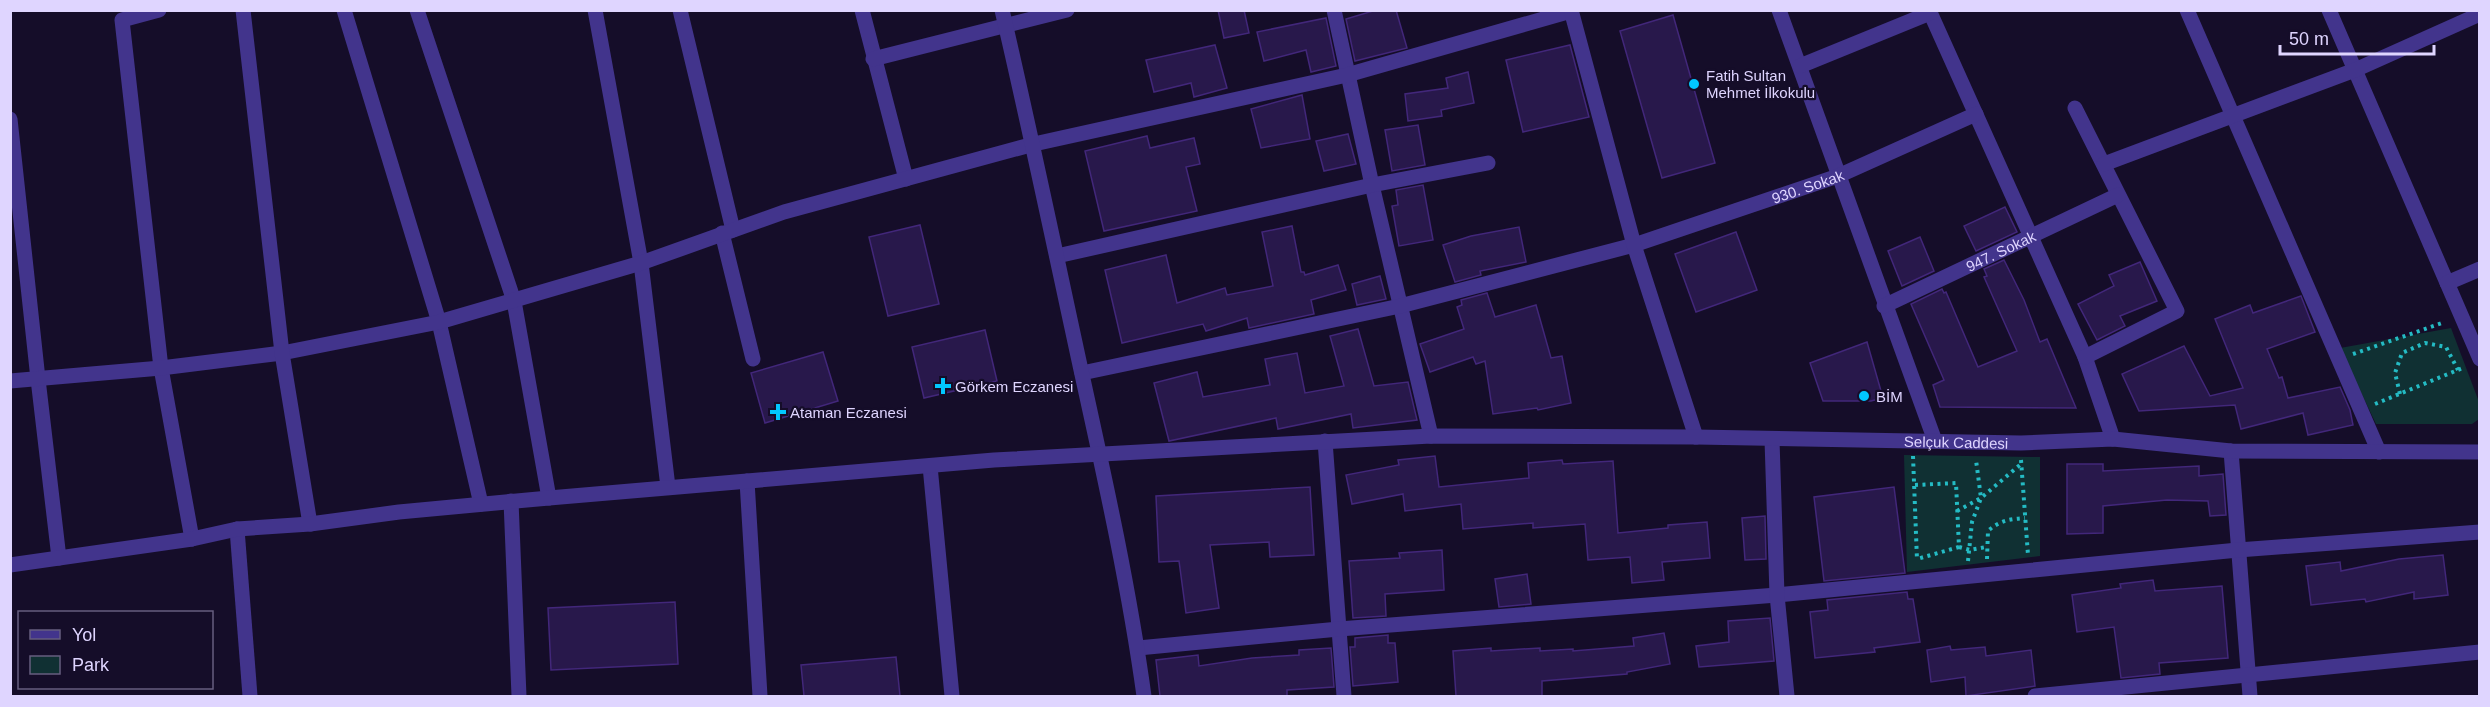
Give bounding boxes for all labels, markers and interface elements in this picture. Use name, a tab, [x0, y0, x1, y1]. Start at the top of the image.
scale bar	[2280, 18, 2434, 56]
text: 50 m	[2289, 29, 2329, 49]
place label: Fatih Sultan Mehmet İlkokulu	[1706, 67, 1815, 101]
marker: Fatih Sultan Mehmet İlkokulu	[1687, 77, 1701, 91]
street label: 930. Sokak	[1769, 166, 1847, 206]
street label: 947. Sokak	[1963, 227, 2039, 274]
place label: Görkem Eczanesi	[955, 378, 1073, 395]
marker: Görkem Eczanesi	[936, 379, 950, 393]
place label: BİM	[1876, 388, 1903, 405]
marker: BİM	[1857, 389, 1871, 403]
place label: Ataman Eczanesi	[790, 404, 907, 421]
marker: Ataman Eczanesi	[771, 405, 785, 419]
street label: Selçuk Caddesi	[1904, 432, 2008, 451]
legend	[18, 611, 213, 689]
text: Yol	[72, 625, 96, 645]
text: Park	[72, 655, 110, 675]

